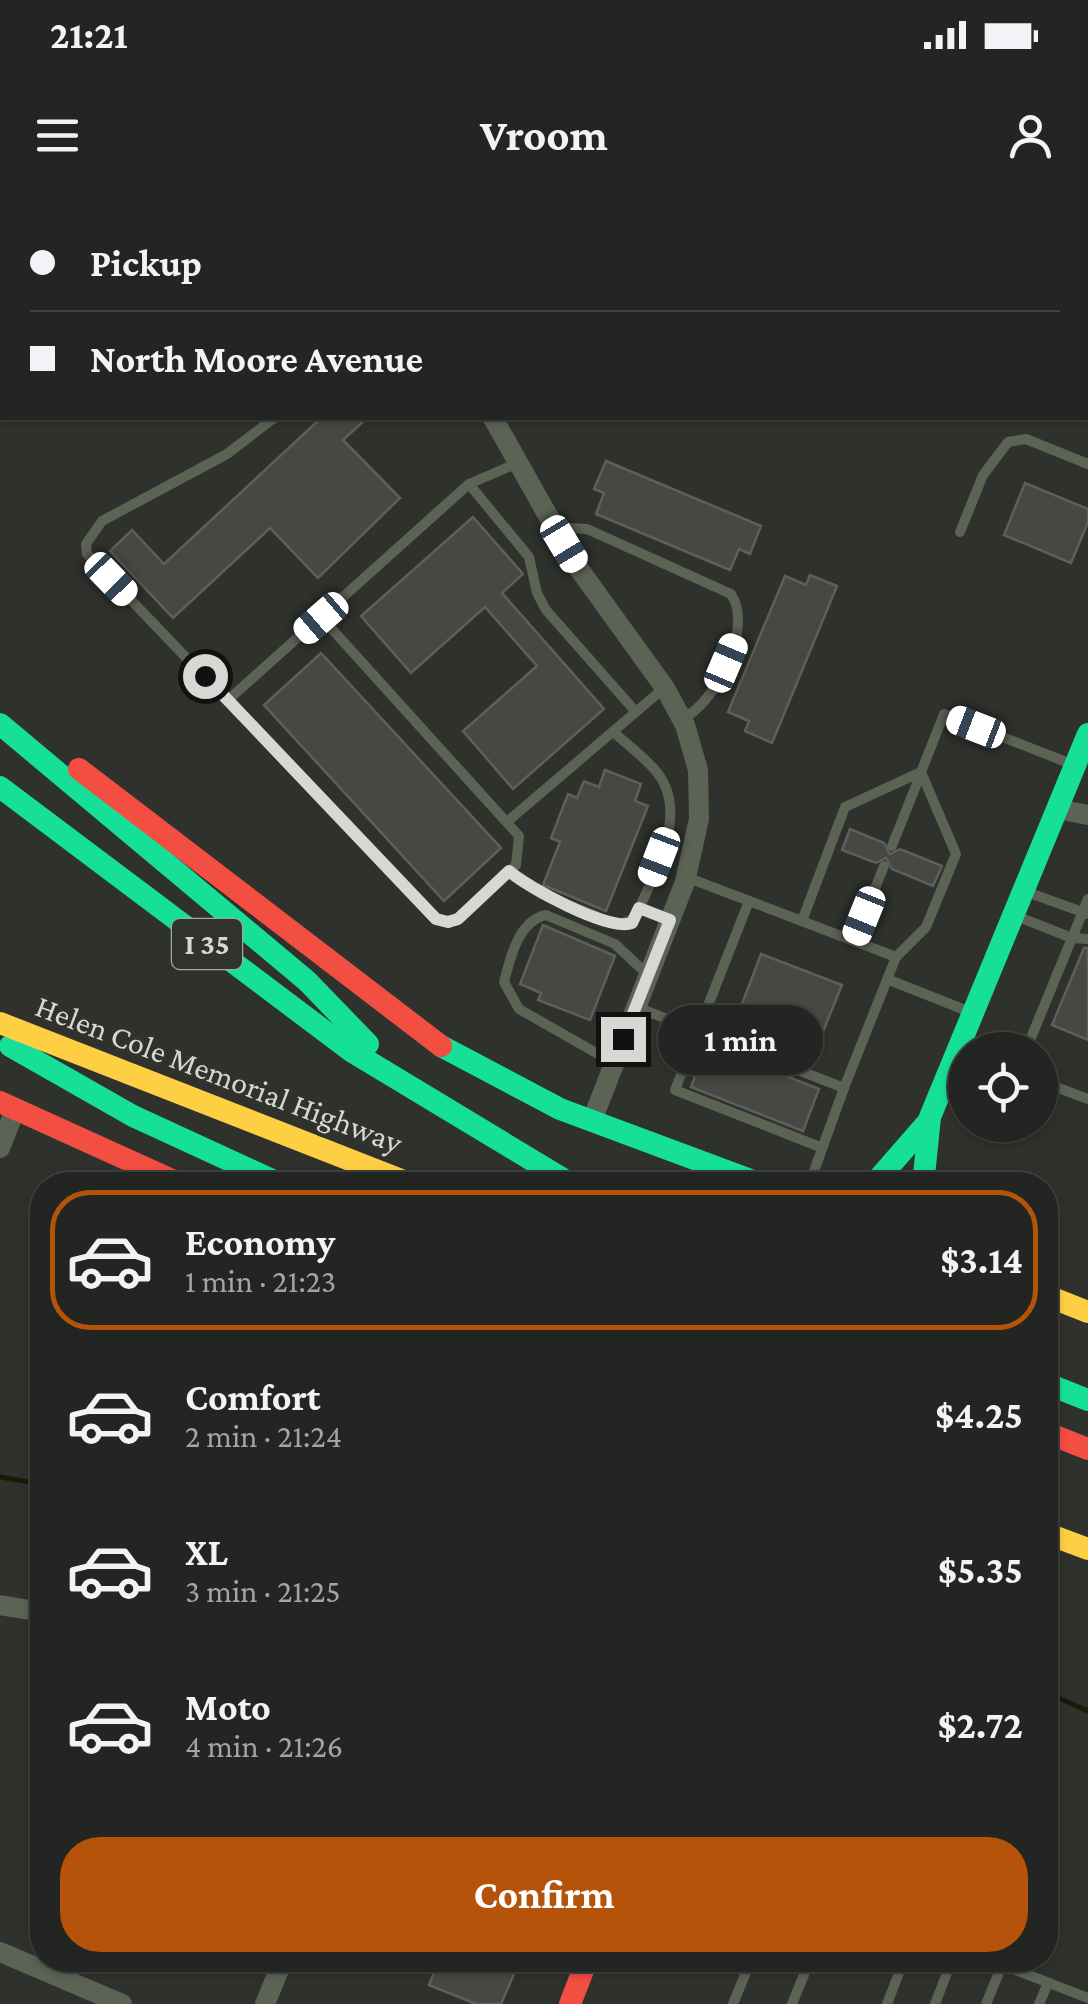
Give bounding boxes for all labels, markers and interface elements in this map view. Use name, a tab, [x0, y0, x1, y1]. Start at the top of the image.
text: 21:21	[50, 14, 128, 56]
icon: menu	[30, 108, 85, 163]
icon: person	[1003, 108, 1058, 163]
text: Vroom	[480, 110, 608, 160]
text: Pickup	[90, 242, 202, 284]
text: North Moore Avenue	[90, 338, 423, 380]
car	[536, 511, 592, 577]
car	[79, 547, 143, 611]
car	[289, 587, 353, 649]
car	[700, 630, 752, 696]
route start	[183, 654, 228, 699]
car	[943, 702, 1009, 752]
car	[634, 824, 684, 890]
car	[839, 883, 889, 949]
road number: I 35	[172, 919, 242, 969]
street label: Helen Cole Memorial Highway	[31, 987, 408, 1161]
callout: 1 min	[658, 1004, 823, 1074]
route end	[601, 1017, 646, 1062]
text: 1 min	[704, 1022, 777, 1058]
map controls	[948, 1032, 1058, 1142]
button: locate	[948, 1032, 1058, 1142]
icon: car	[65, 1215, 155, 1305]
text: Economy	[185, 1221, 335, 1263]
text: $3.14	[940, 1239, 1023, 1281]
text: 1 min · 21:23	[185, 1263, 336, 1299]
icon: car	[65, 1370, 155, 1460]
text: Comfort	[185, 1376, 321, 1418]
text: $4.25	[935, 1394, 1023, 1436]
text: 2 min · 21:24	[185, 1418, 342, 1454]
icon: car	[65, 1525, 155, 1615]
text: XL	[185, 1531, 228, 1573]
text: $5.35	[938, 1549, 1023, 1591]
text: 3 min · 21:25	[185, 1573, 341, 1609]
icon: car	[65, 1680, 155, 1770]
text: Moto	[185, 1686, 271, 1728]
text: $2.72	[937, 1704, 1023, 1746]
text: 4 min · 21:26	[185, 1728, 343, 1764]
button: Confirm	[60, 1837, 1028, 1952]

